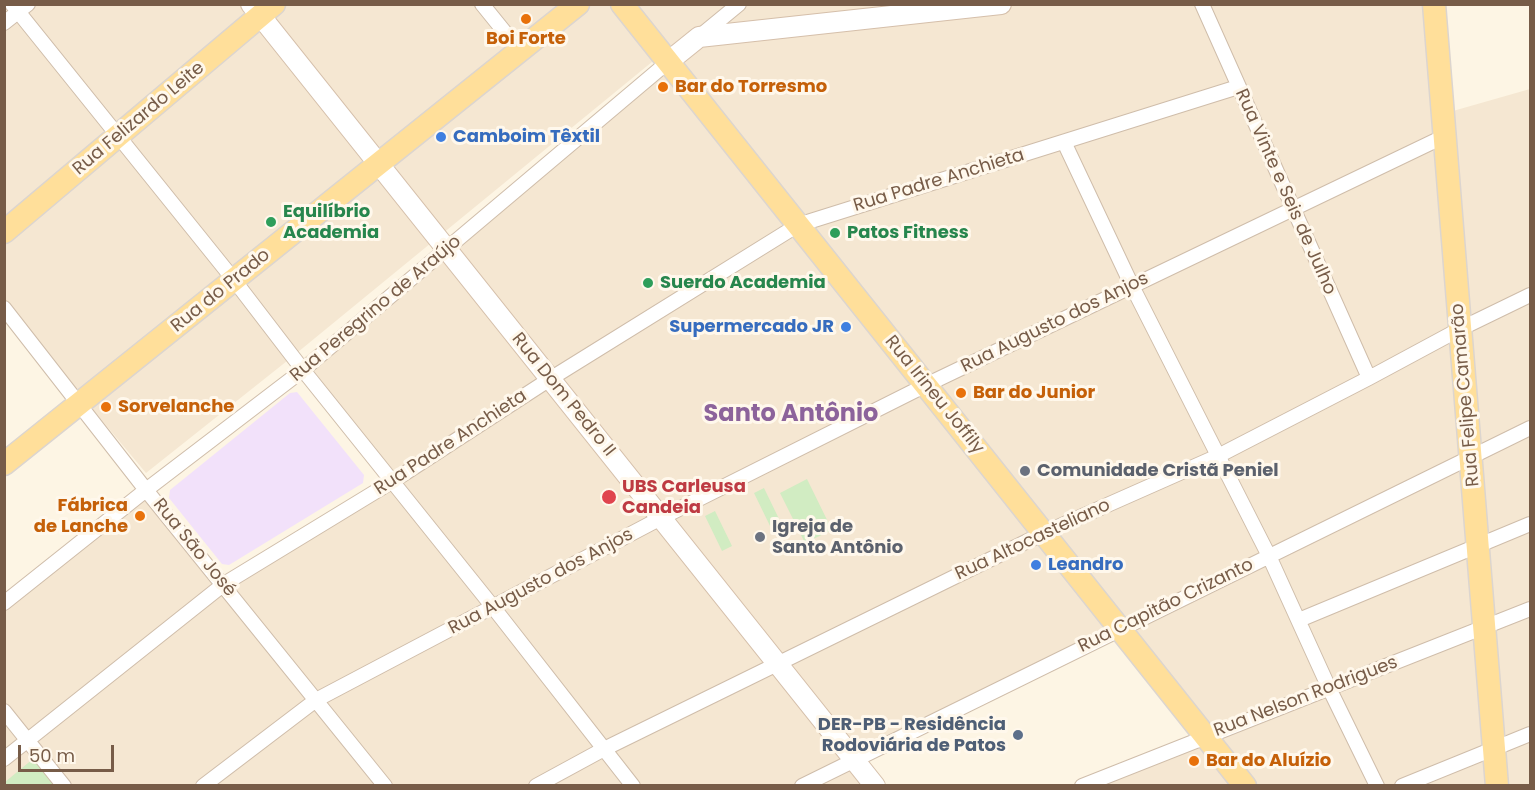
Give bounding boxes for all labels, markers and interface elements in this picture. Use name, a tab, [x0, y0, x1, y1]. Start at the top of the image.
marker: Boi Forte	[519, 12, 533, 26]
place label: Boi Forte	[486, 28, 566, 50]
street label: Rua Felizardo Leite	[69, 58, 209, 180]
place label: Bar do Torresmo	[675, 76, 827, 98]
marker: Bar do Torresmo	[656, 80, 670, 94]
street label: Rua Vinte e Seis de Julho	[1230, 86, 1340, 298]
place label: Camboim Têxtil	[453, 126, 600, 148]
marker: Camboim Têxtil	[434, 130, 448, 144]
street label: Rua Padre Anchieta	[851, 145, 1027, 217]
place label: Equilíbrio Academia	[283, 201, 379, 244]
marker: Equilíbrio Academia	[264, 215, 278, 229]
place label: Patos Fitness	[847, 222, 969, 244]
marker: Patos Fitness	[828, 226, 842, 240]
street label: Rua Peregrino de Araújo	[286, 231, 466, 387]
street label: Rua do Prado	[167, 245, 275, 337]
street label: Rua Augusto dos Anjos	[958, 268, 1152, 378]
place label: Suerdo Academia	[660, 272, 826, 294]
marker: Suerdo Academia	[641, 276, 655, 290]
street label: Rua Felipe Camarão	[1447, 302, 1485, 488]
place label: Supermercado JR	[669, 316, 834, 338]
marker: Supermercado JR	[839, 320, 853, 334]
street label: Rua Dom Pedro II	[507, 329, 619, 461]
street label: Rua Irineu Joffily	[880, 332, 988, 458]
place label: Bar do Junior	[973, 382, 1095, 404]
street label: Rua Padre Anchieta	[371, 386, 531, 500]
marker: Bar do Junior	[954, 386, 968, 400]
place label: Sorvelanche	[118, 396, 234, 418]
marker: Sorvelanche	[99, 400, 113, 414]
district label: Santo Antônio	[704, 401, 878, 429]
place label: Comunidade Cristã Peniel	[1037, 460, 1279, 482]
marker: Comunidade Cristã Peniel	[1018, 464, 1032, 478]
place label: UBS Carleusa Candeia	[622, 476, 746, 518]
marker: UBS Carleusa Candeia	[600, 488, 618, 506]
place label: Fábrica de Lanche	[34, 495, 128, 538]
street label: Rua São José	[148, 495, 240, 601]
street label: Rua Altocasteliano	[952, 495, 1114, 585]
marker: Fábrica de Lanche	[133, 509, 147, 523]
place label: Igreja de Santo Antônio	[772, 516, 903, 558]
street label: Rua Augusto dos Anjos	[445, 524, 637, 640]
marker: Igreja de Santo Antônio	[753, 530, 767, 544]
place label: Leandro	[1048, 554, 1123, 576]
street label: Rua Capitão Crizanto	[1075, 554, 1257, 658]
marker: Leandro	[1029, 558, 1043, 572]
street label: Rua Nelson Rodrigues	[1211, 652, 1401, 742]
place label: DER-PB - Residência Rodoviária de Patos	[818, 714, 1006, 756]
marker: DER-PB - Residência Rodoviária de Patos	[1011, 728, 1025, 742]
scale bar	[21, 733, 117, 771]
text: 50 m	[29, 743, 75, 768]
place label: Bar do Aluízio	[1206, 750, 1331, 772]
marker: Bar do Aluízio	[1187, 754, 1201, 768]

